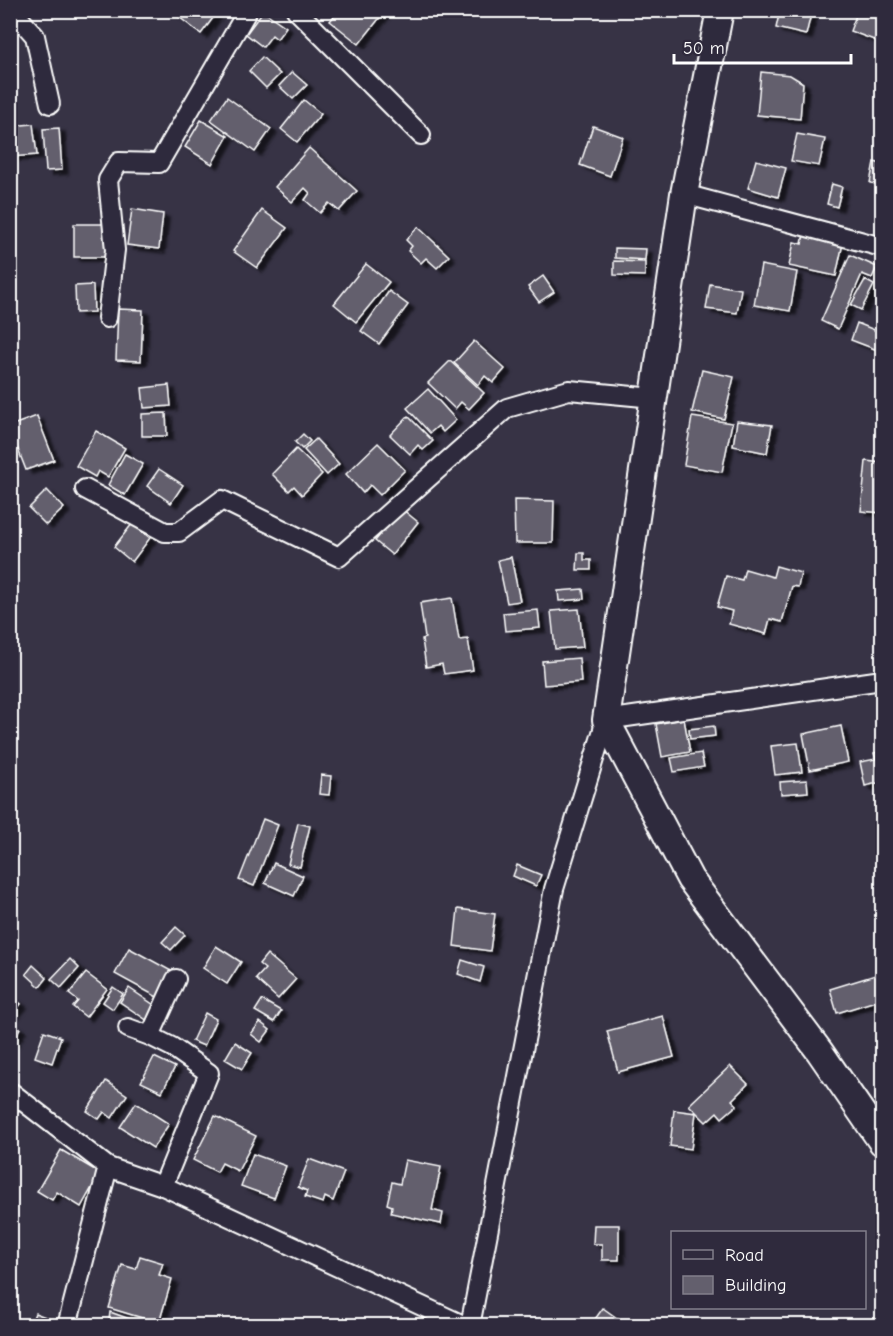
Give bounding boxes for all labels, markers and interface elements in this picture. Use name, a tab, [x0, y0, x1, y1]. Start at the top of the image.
scale bar	[674, 27, 851, 65]
text: 50 m	[683, 38, 725, 59]
legend	[671, 1231, 866, 1309]
text: Road	[725, 1245, 764, 1266]
text: Building	[725, 1275, 787, 1296]

